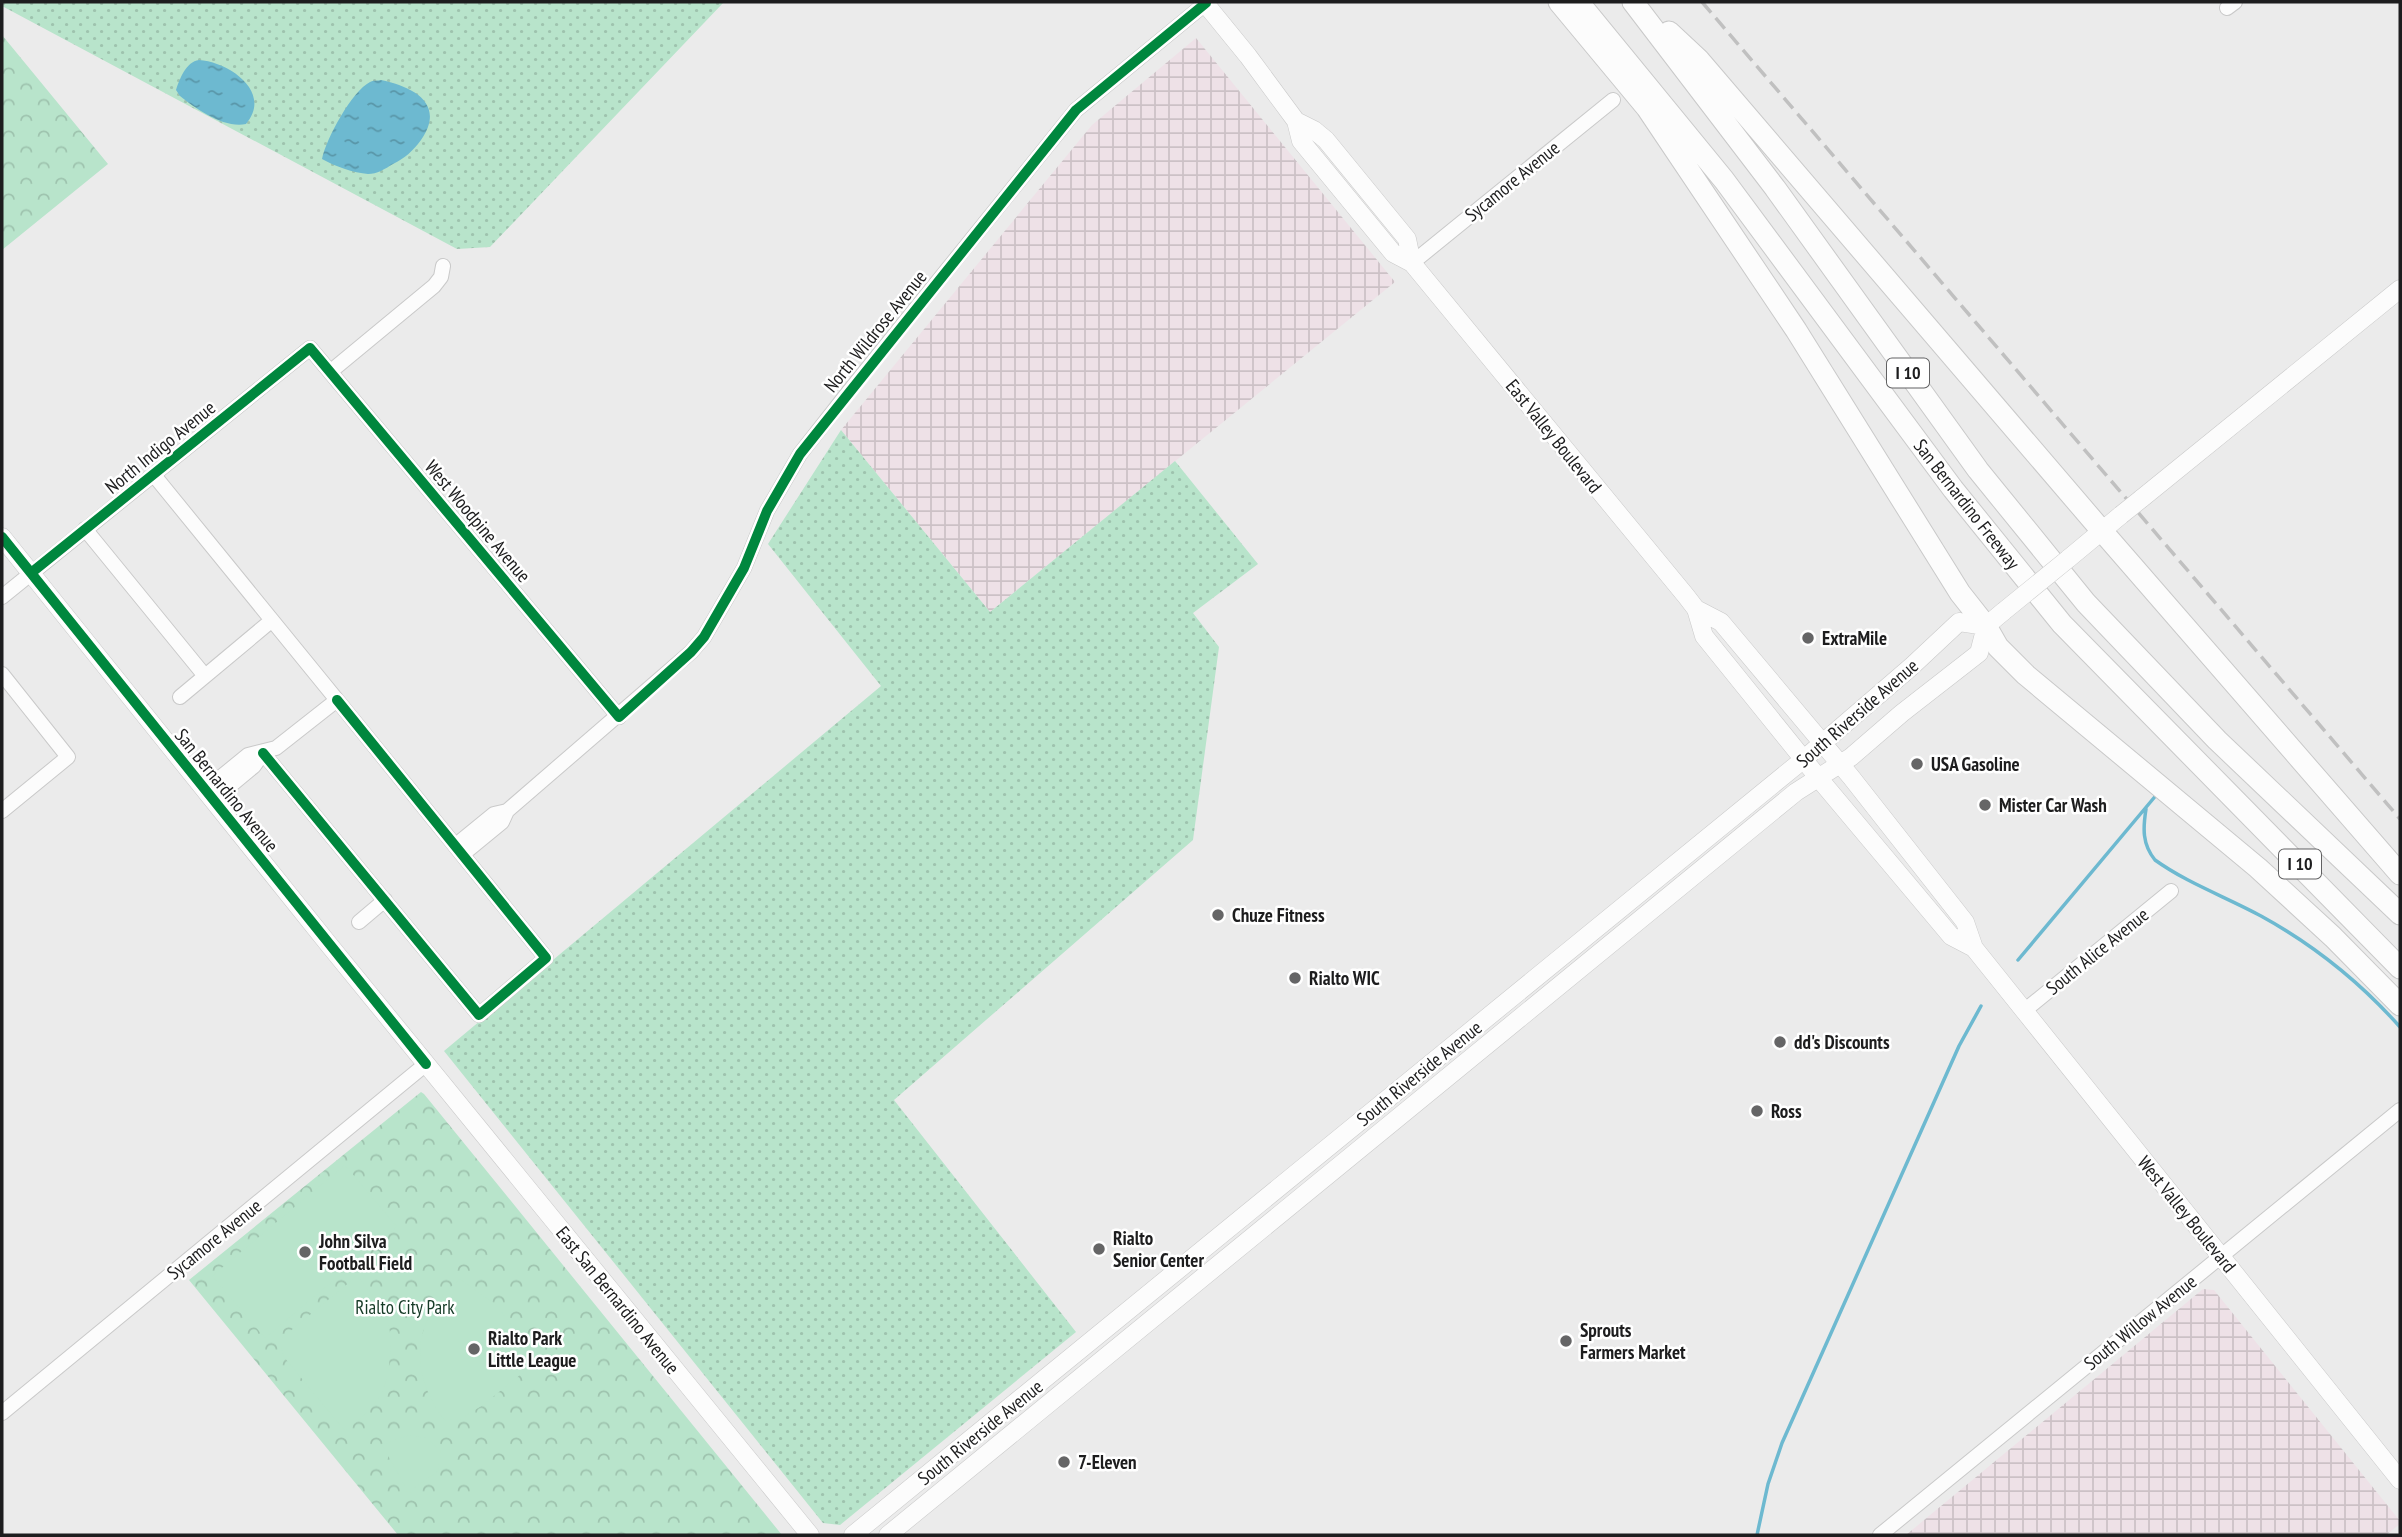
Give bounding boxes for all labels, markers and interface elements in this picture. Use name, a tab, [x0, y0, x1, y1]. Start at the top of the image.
street label: Sycamore Avenue	[1460, 135, 1564, 226]
street label: North Wildrose Avenue	[818, 265, 932, 397]
road number: I 10	[1887, 358, 1929, 388]
street label: East Valley Boulevard	[1501, 374, 1607, 498]
street label: North Indigo Avenue	[100, 395, 220, 499]
street label: San Bernardino Freeway	[1909, 434, 2026, 575]
street label: West Woodpine Avenue	[420, 455, 536, 587]
place label: ExtraMile	[1822, 626, 1887, 650]
marker: ExtraMile	[1800, 630, 1816, 646]
street label: South Riverside Avenue	[1791, 653, 1923, 773]
street label: San Bernardino Avenue	[170, 723, 284, 857]
place label: USA Gasoline	[1931, 752, 2020, 776]
marker: USA Gasoline	[1909, 756, 1925, 772]
place label: Mister Car Wash	[1999, 793, 2107, 817]
marker: Mister Car Wash	[1977, 797, 1993, 813]
road number: I 10	[2279, 850, 2321, 878]
street label: South Alice Avenue	[2041, 902, 2153, 1000]
place label: Chuze Fitness	[1232, 903, 1325, 927]
marker: Chuze Fitness	[1210, 907, 1226, 923]
place label: Rialto WIC	[1309, 966, 1380, 990]
marker: Rialto WIC	[1287, 970, 1303, 986]
street label: South Riverside Avenue	[1352, 1015, 1487, 1131]
place label: dd's Discounts	[1794, 1030, 1890, 1054]
marker: dd's Discounts	[1772, 1034, 1788, 1050]
place label: Ross	[1771, 1099, 1802, 1123]
marker: Ross	[1749, 1103, 1765, 1119]
street label: West Valley Boulevard	[2133, 1151, 2241, 1277]
street label: Sycamore Avenue	[162, 1193, 266, 1284]
street label: East San Bernardino Avenue	[551, 1221, 685, 1379]
place label: Rialto Senior Center	[1113, 1226, 1204, 1272]
place label: John Silva Football Field	[318, 1229, 412, 1275]
marker: Rialto Senior Center	[1091, 1241, 1107, 1257]
marker: John Silva Football Field	[297, 1244, 313, 1260]
street label: South Willow Avenue	[2079, 1269, 2201, 1375]
park label: Rialto City Park	[355, 1295, 455, 1319]
place label: Sprouts Farmers Market	[1580, 1318, 1686, 1364]
place label: Rialto Park Little League	[488, 1326, 576, 1372]
marker: Sprouts Farmers Market	[1558, 1333, 1574, 1349]
marker: Rialto Park Little League	[466, 1341, 482, 1357]
street label: South Riverside Avenue	[913, 1374, 1048, 1490]
place label: 7-Eleven	[1078, 1450, 1137, 1474]
marker: 7-Eleven	[1056, 1454, 1072, 1470]

